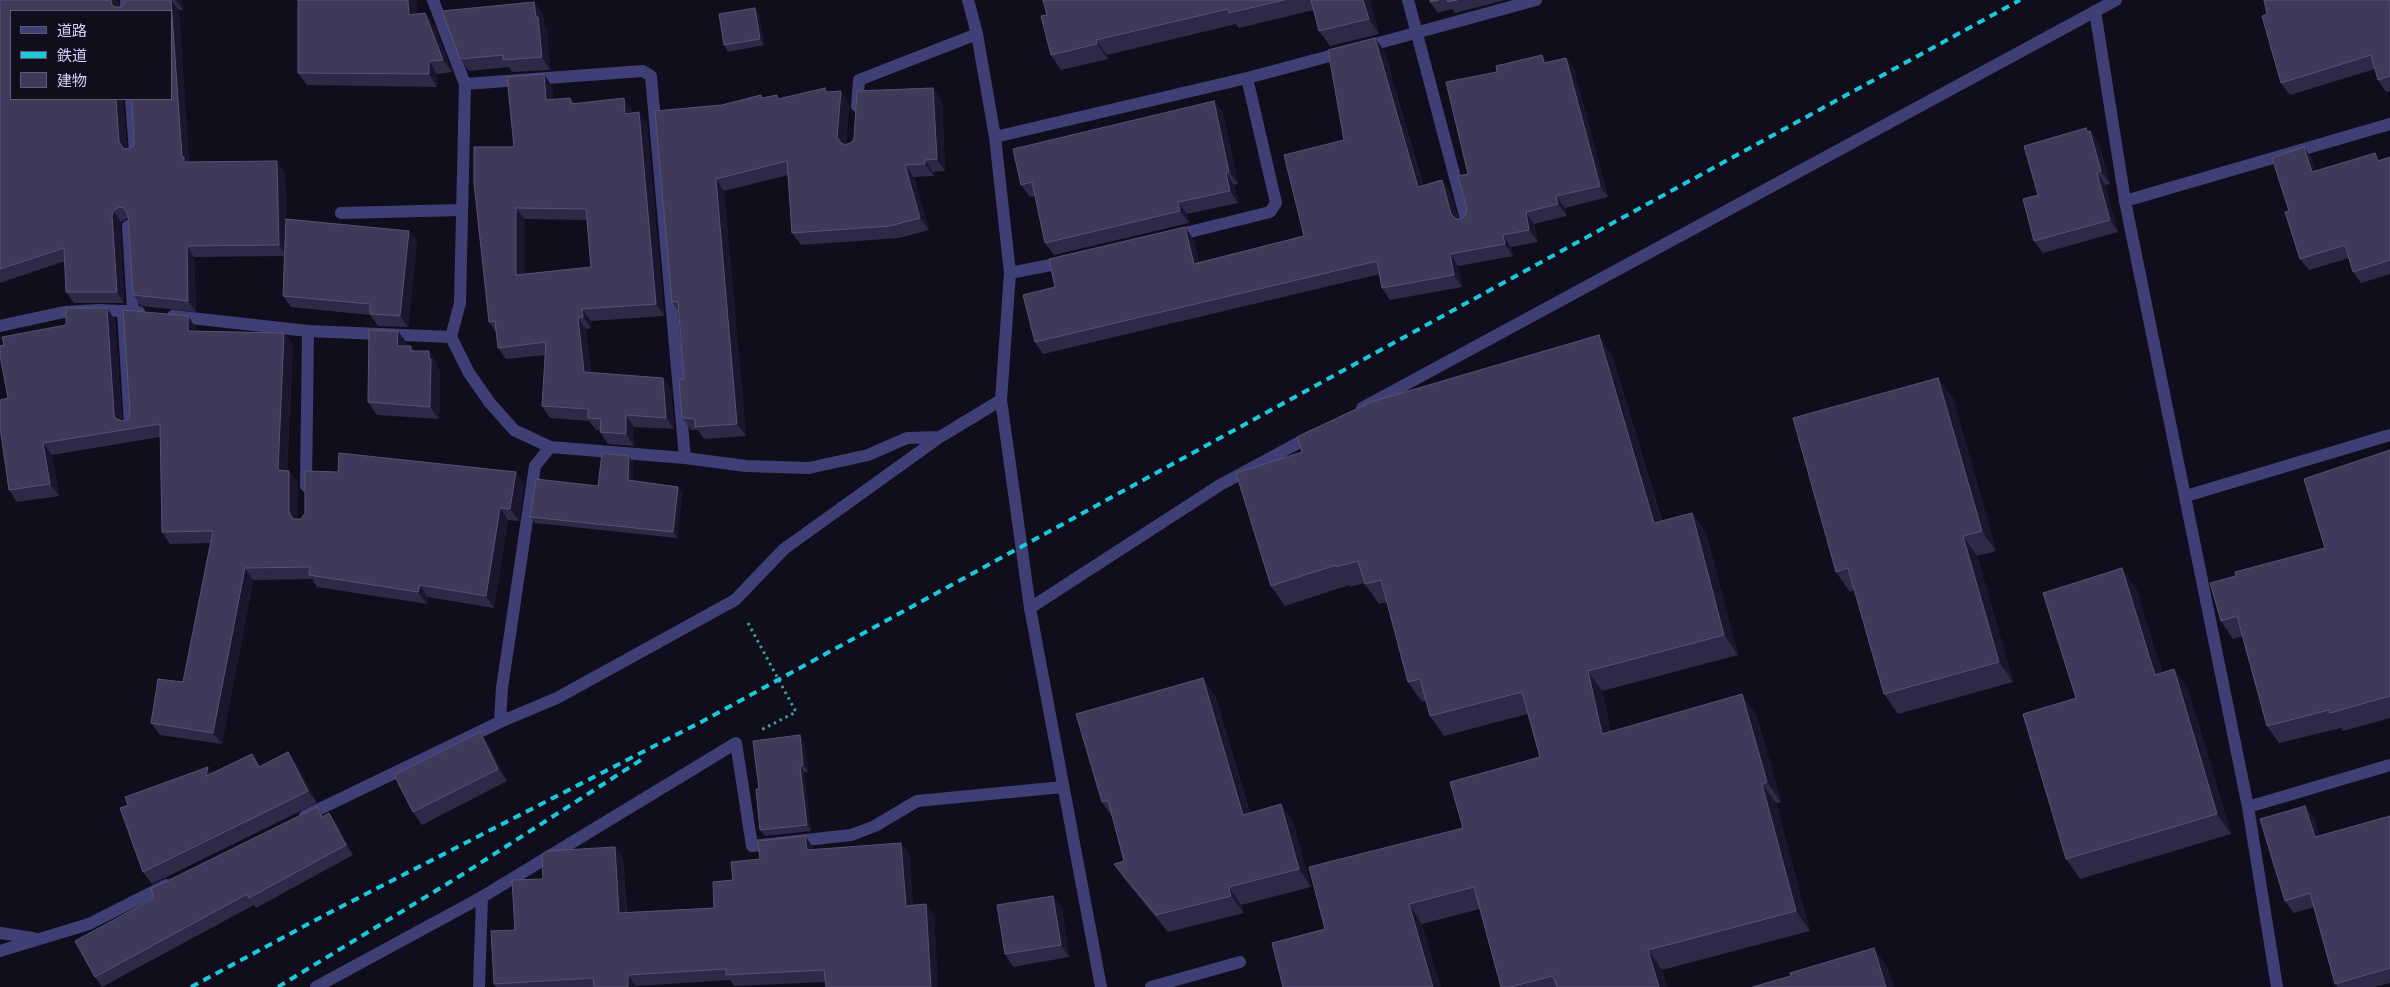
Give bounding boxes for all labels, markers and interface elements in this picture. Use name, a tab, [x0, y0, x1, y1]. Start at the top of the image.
legend	[10, 10, 172, 100]
text: 道路	[57, 21, 87, 40]
text: 鉄道	[57, 46, 87, 65]
text: 建物	[57, 71, 87, 90]

